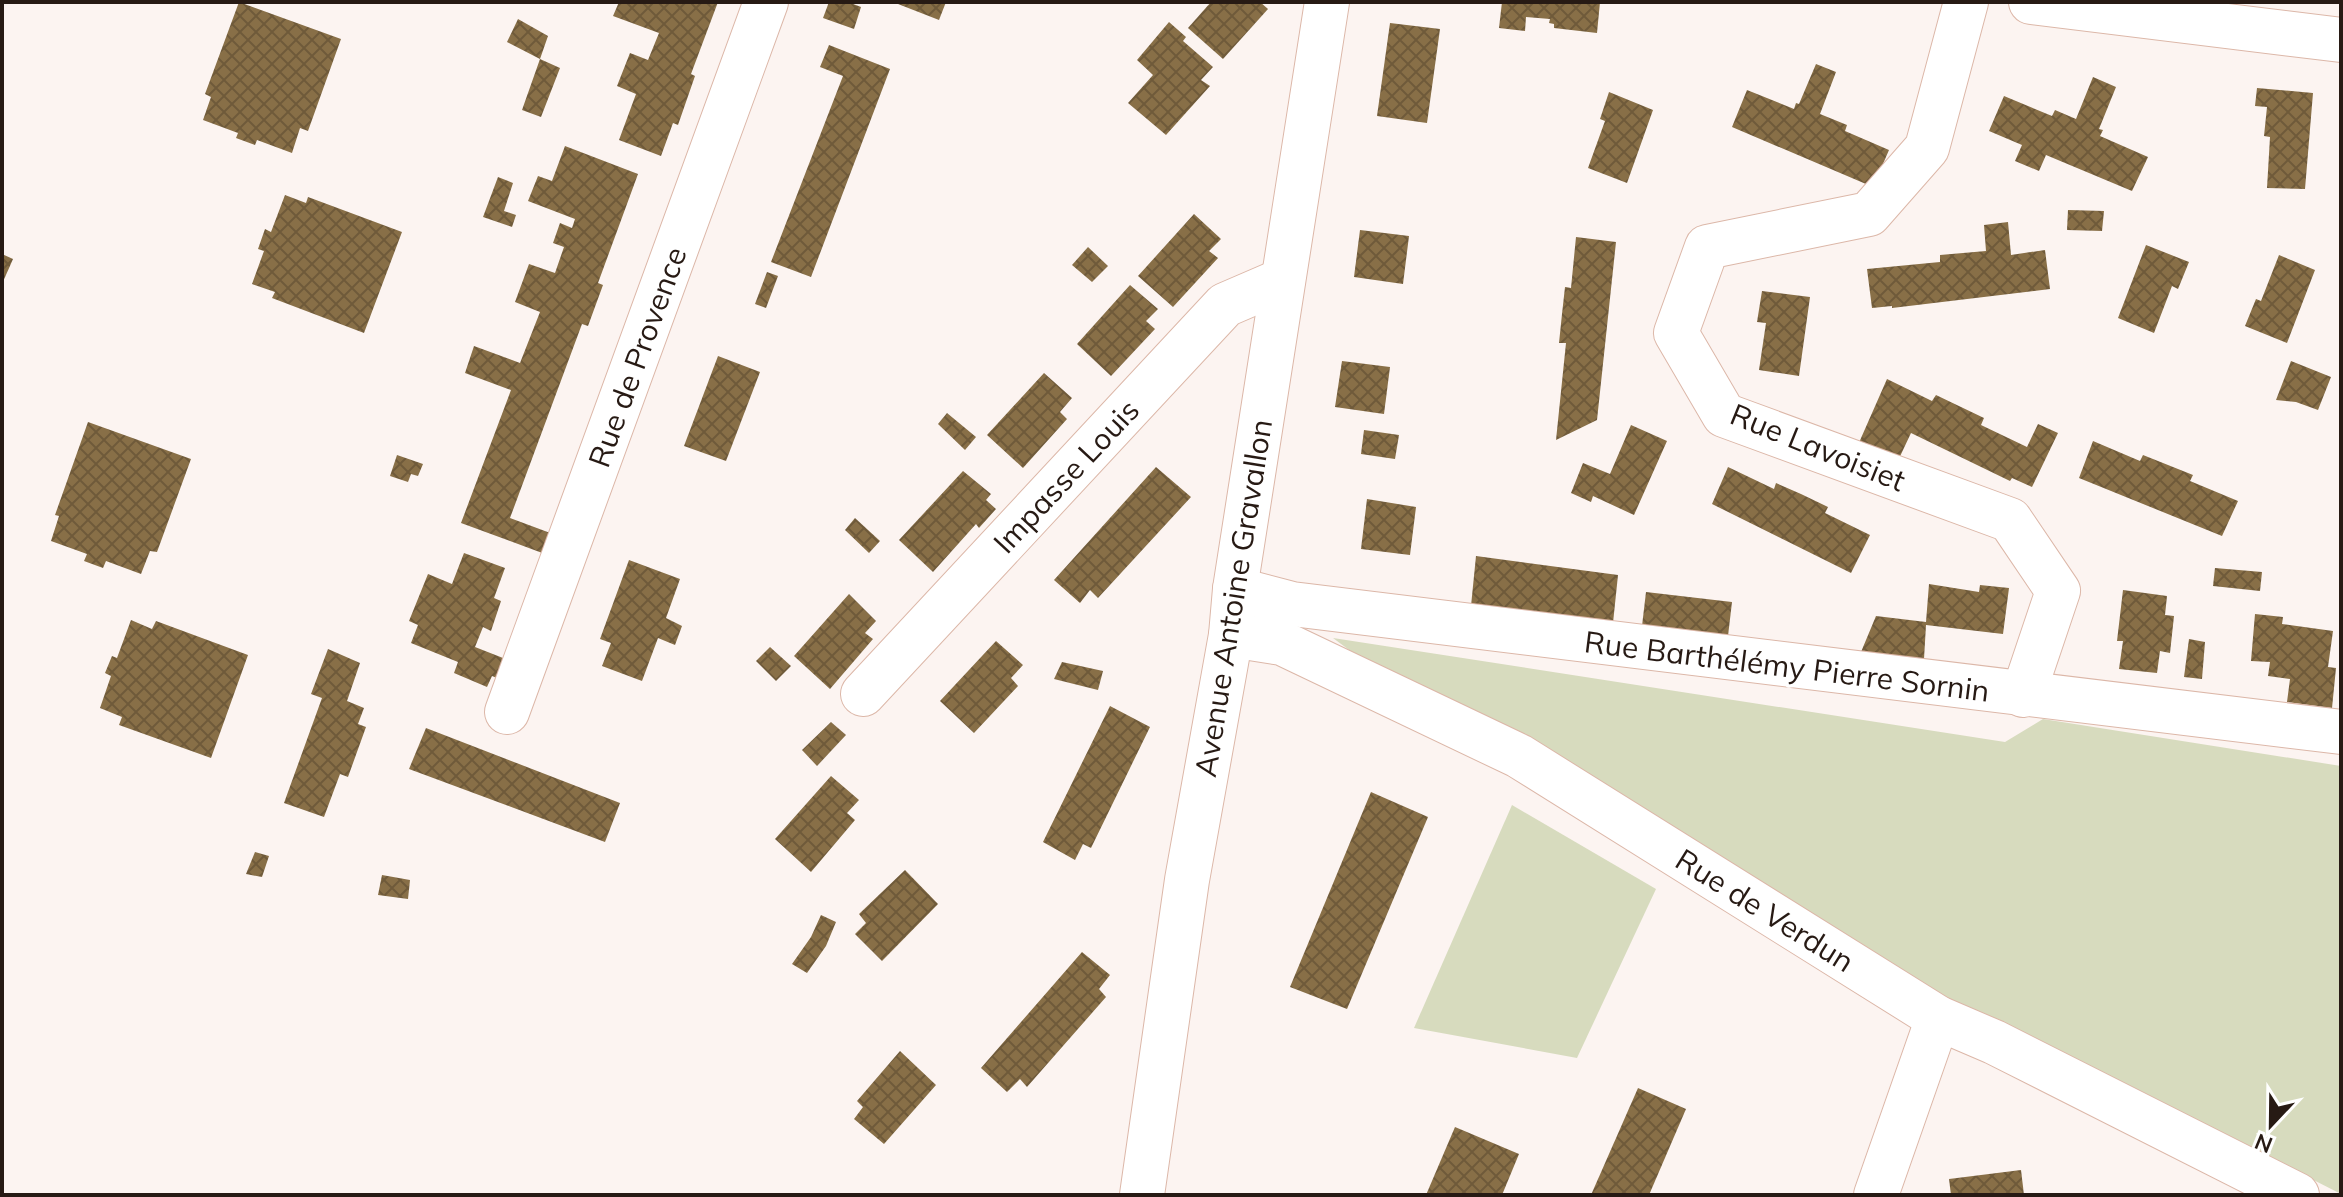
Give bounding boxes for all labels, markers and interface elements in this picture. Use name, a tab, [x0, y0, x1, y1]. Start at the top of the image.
street label: Rue de Provence	[580, 242, 694, 472]
street label: Impasse Louis	[985, 391, 1147, 561]
street label: Rue Lavoisiet	[1725, 395, 1911, 499]
street label: Avenue Antoine Gravallon	[1186, 417, 1280, 779]
street label: Rue Barthélémy Pierre Sornin	[1582, 622, 1992, 710]
street label: Rue de Verdun	[1669, 840, 1861, 980]
north arrow	[2231, 1085, 2311, 1165]
text: N	[2251, 1127, 2276, 1160]

